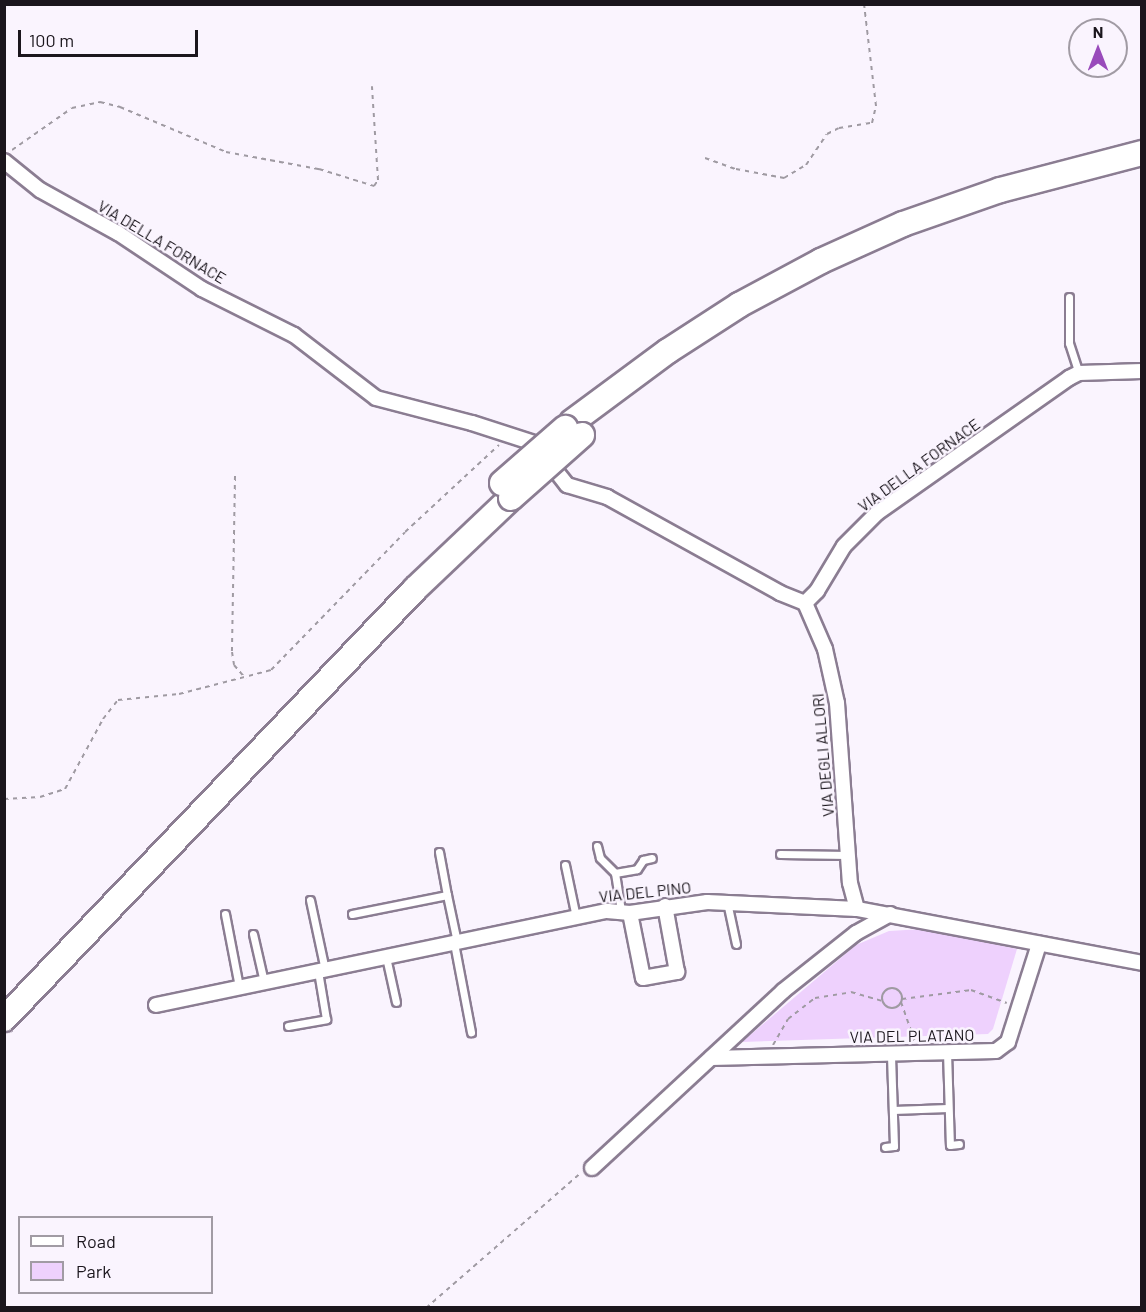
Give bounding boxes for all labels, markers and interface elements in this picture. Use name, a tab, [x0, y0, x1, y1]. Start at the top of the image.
scale bar	[21, 18, 201, 56]
north arrow	[1068, 18, 1128, 78]
text: N	[1093, 22, 1103, 41]
text: 100 m	[29, 29, 74, 51]
street label: VIA DELLA FORNACE	[94, 196, 230, 288]
street label: VIA DELLA FORNACE	[854, 414, 984, 516]
street label: VIA DEGLI ALLORI	[808, 692, 838, 818]
street label: VIA DEL PINO	[598, 878, 692, 906]
street label: VIA DEL PLATANO	[849, 1025, 975, 1047]
legend	[18, 1216, 213, 1294]
text: Road	[76, 1230, 116, 1252]
text: Park	[76, 1260, 111, 1282]

